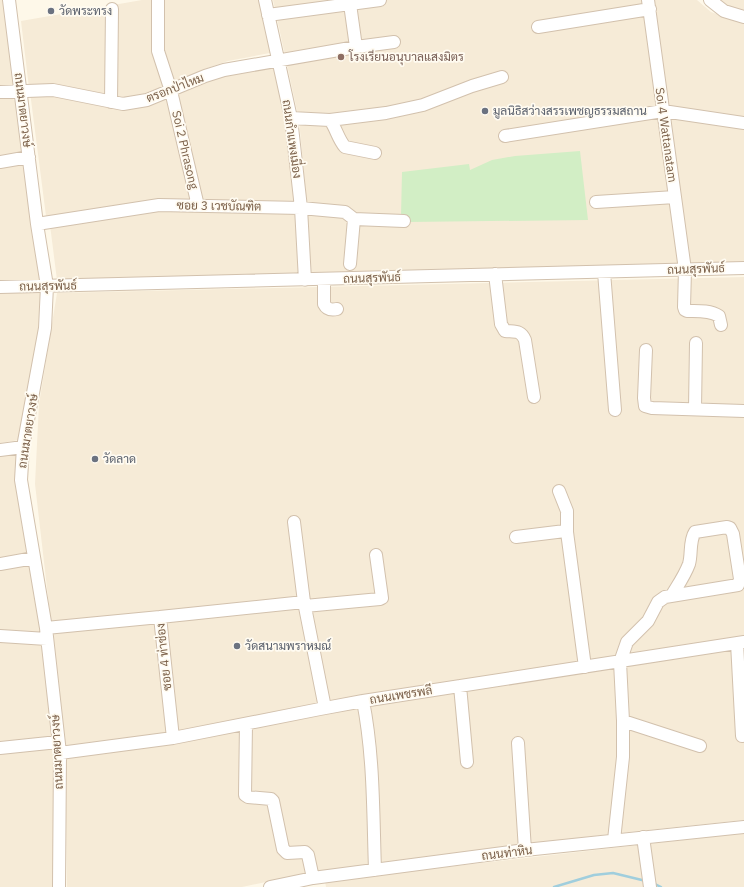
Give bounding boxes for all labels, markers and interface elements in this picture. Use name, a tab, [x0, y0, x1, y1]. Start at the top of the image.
place label: วัดพระทรง	[59, 3, 112, 18]
marker: วัดพระทรง	[46, 6, 56, 16]
place label: โรงเรียนอนุบาลแสงมิตร	[348, 49, 464, 66]
marker: โรงเรียนอนุบาลแสงมิตร	[336, 52, 346, 62]
street label: ตรอกป่าไหม	[144, 70, 206, 105]
street label: ถนนมาตยาวงษ์	[11, 72, 36, 149]
street label: Soi 4 Wattanatam	[652, 87, 681, 183]
street label: ถนนกำแพงเมี่อง	[280, 98, 308, 179]
place label: มูลนิธิสว่างสรรเพชญธรรมสถาน	[493, 103, 647, 119]
marker: มูลนิธิสว่างสรรเพชญธรรมสถาน	[480, 106, 490, 116]
street label: Soi 2 Phrasong	[169, 109, 202, 191]
street label: ซอย 3 เวชบัณฑิต	[176, 197, 262, 214]
street label: ถนนสุรพันธ์	[667, 260, 726, 279]
street label: ถนนสุรพันธ์	[343, 269, 402, 288]
street label: ถนนสุรพันธ์	[19, 277, 78, 296]
street label: ถนนมาตยาวงษ์	[14, 392, 41, 469]
place label: วัดลาด	[103, 451, 136, 466]
marker: วัดลาด	[90, 454, 100, 464]
street label: ซอย 4 ท่าช่อง	[153, 623, 174, 691]
place label: วัดสนามพราหมณ์	[245, 638, 331, 653]
marker: วัดสนามพราหมณ์	[232, 641, 242, 651]
street label: ถนนเพชรพลี	[368, 682, 433, 707]
street label: ถนนมาตยาวงษ์	[47, 713, 66, 790]
street label: ถนนท่าหิน	[481, 842, 534, 863]

